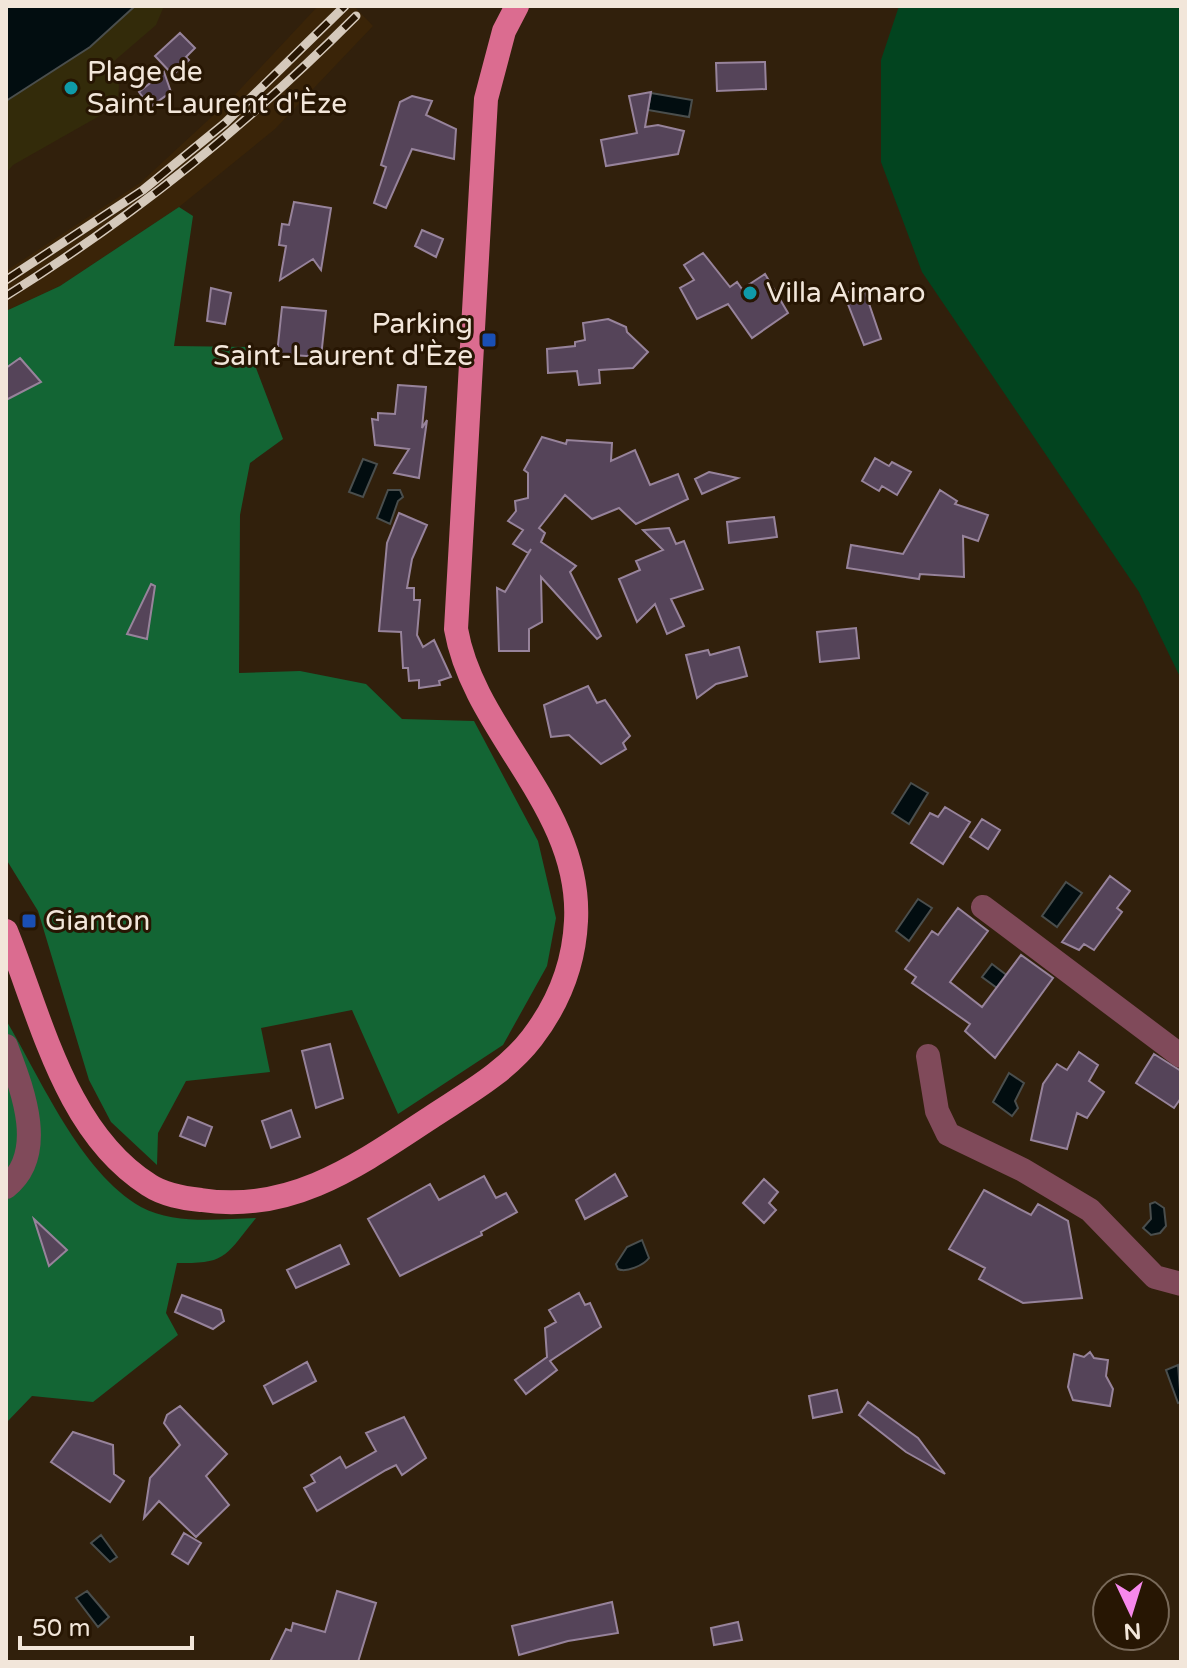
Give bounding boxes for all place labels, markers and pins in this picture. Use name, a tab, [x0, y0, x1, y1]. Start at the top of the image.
place label: Plage de Saint-Laurent d'Èze	[87, 55, 347, 121]
marker: Plage de Saint-Laurent d'Èze	[62, 79, 80, 97]
place label: Villa Aimaro	[766, 276, 926, 310]
marker: Villa Aimaro	[741, 284, 759, 302]
place label: Parking Saint-Laurent d'Èze	[213, 307, 473, 373]
marker: Parking Saint-Laurent d'Èze	[480, 331, 498, 349]
place label: Gianton	[45, 904, 150, 938]
marker: Gianton	[20, 912, 38, 930]

